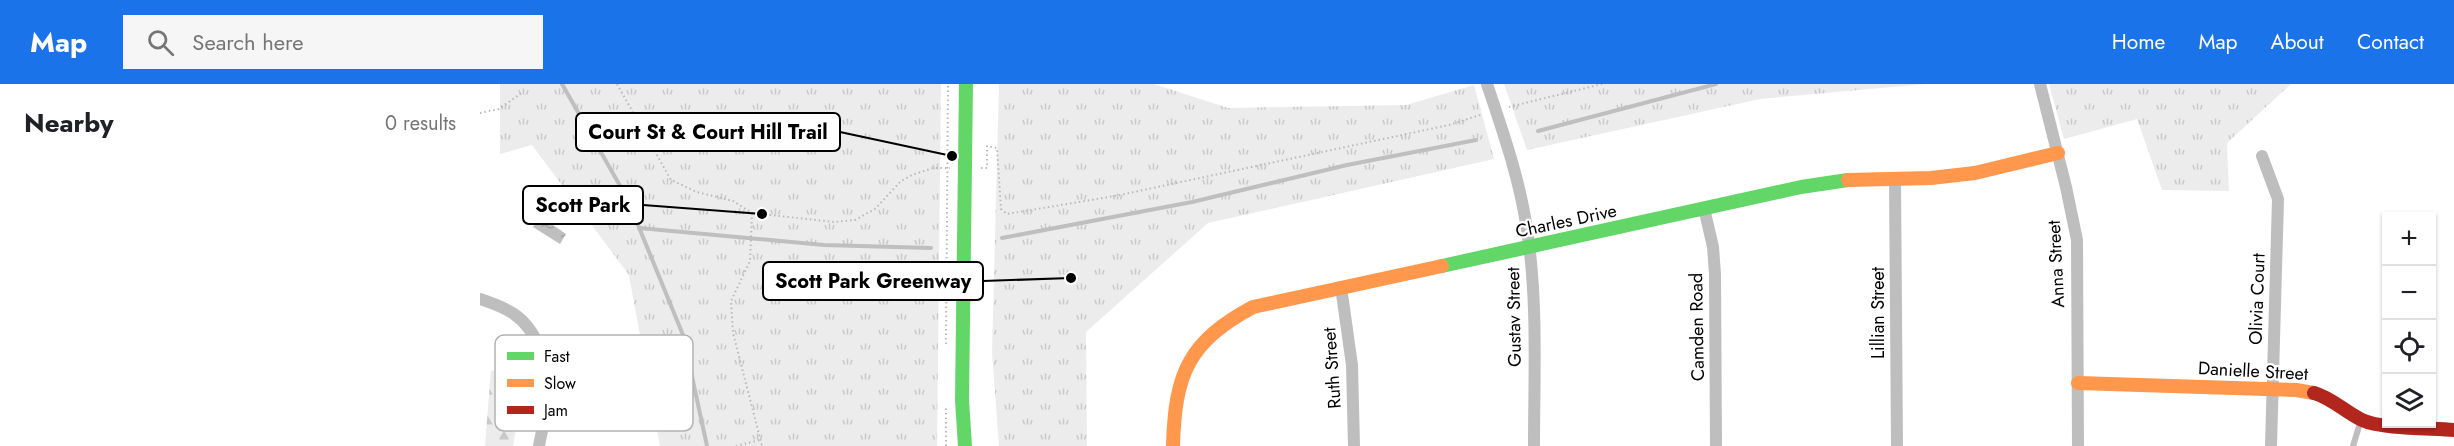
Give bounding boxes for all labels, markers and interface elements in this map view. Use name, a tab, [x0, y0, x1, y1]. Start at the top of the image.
search box	[123, 15, 543, 69]
text: Map	[30, 22, 87, 63]
icon: search	[144, 26, 177, 59]
text: Search here	[192, 26, 304, 58]
text: Home	[2112, 27, 2165, 57]
text: Map	[2198, 27, 2238, 57]
text: About	[2271, 27, 2324, 57]
text: Contact	[2357, 27, 2424, 57]
text: Nearby	[24, 104, 113, 142]
text: 0 results	[385, 109, 456, 138]
callout: Court St & Court Hill Trail	[576, 113, 840, 151]
text: Court St & Court Hill Trail	[588, 118, 828, 147]
callout: Scott Park	[523, 186, 643, 224]
text: Scott Park	[535, 191, 631, 220]
street label: Charles Drive	[1513, 198, 1619, 244]
map controls	[2382, 212, 2436, 428]
button: +	[2382, 212, 2436, 266]
street label: Anna Street	[2041, 219, 2071, 309]
street label: Olivia Court	[2242, 252, 2272, 345]
callout: Scott Park Greenway	[763, 262, 983, 300]
street label: Gustav Street	[1500, 266, 1528, 367]
street label: Lillian Street	[1865, 266, 1891, 359]
button: −	[2382, 266, 2436, 320]
text: Scott Park Greenway	[775, 267, 972, 296]
street label: Camden Road	[1683, 273, 1711, 381]
button: locate	[2382, 320, 2436, 374]
street label: Ruth Street	[1316, 326, 1348, 410]
legend	[495, 335, 693, 431]
text: Fast	[544, 345, 570, 368]
street label: Danielle Street	[2197, 355, 2309, 387]
text: Slow	[544, 372, 576, 395]
button: layers	[2382, 374, 2436, 428]
text: Jam	[542, 399, 568, 422]

